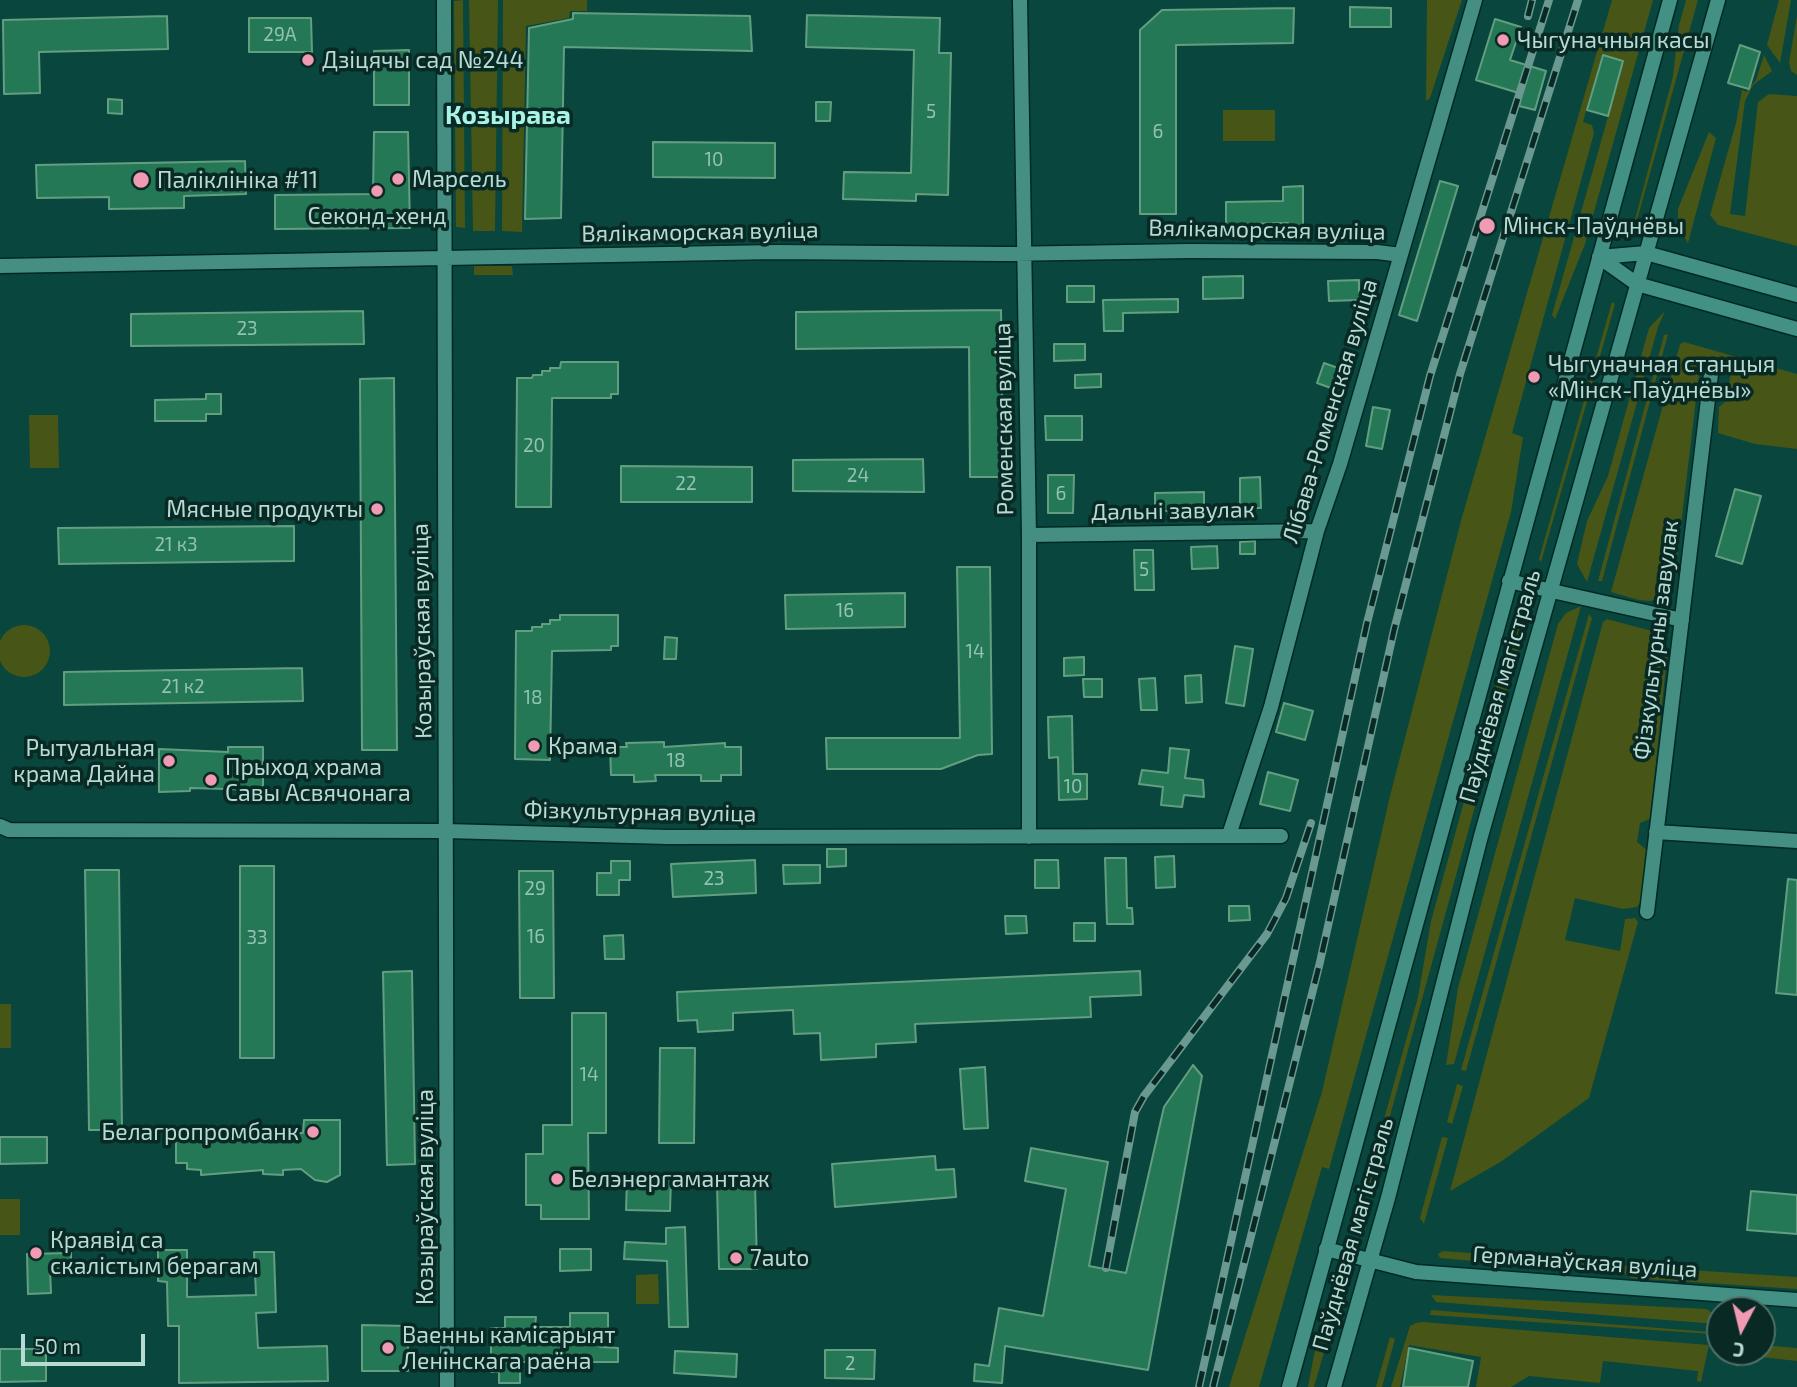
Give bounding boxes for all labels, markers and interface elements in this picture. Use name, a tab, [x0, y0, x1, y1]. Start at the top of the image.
house number: 29А	[263, 24, 297, 46]
place label: Чыгуначныя касы	[1517, 26, 1710, 54]
marker: Чыгуначныя касы	[1495, 32, 1511, 48]
place label: Дзіцячы сад №244	[322, 46, 524, 74]
marker: Дзіцячы сад №244	[300, 52, 316, 68]
district label: Козырава	[445, 99, 571, 131]
house number: 5	[926, 101, 936, 123]
house number: 6	[1153, 121, 1163, 143]
house number: 10	[704, 149, 724, 171]
place label: Марсель	[412, 165, 507, 193]
place label: Паліклініка #11	[157, 166, 318, 194]
marker: Паліклініка #11	[131, 170, 151, 190]
marker: Марсель	[390, 171, 406, 187]
marker: Секонд-хенд	[369, 183, 385, 199]
place label: Секонд-хенд	[308, 202, 446, 230]
place label: Мінск-Паўднёвы	[1503, 212, 1684, 240]
street label: Вялікаморская вуліца	[1148, 214, 1386, 246]
street label: Вялікаморская вуліца	[581, 216, 819, 248]
marker: Мінск-Паўднёвы	[1477, 216, 1497, 236]
street label: Лібава-Роменская вуліца	[1277, 275, 1383, 547]
house number: 23	[236, 318, 258, 340]
street label: Роменская вуліца	[989, 322, 1019, 516]
place label: Чыгуначная станцыя «Мінск-Паўднёвы»	[1548, 350, 1775, 404]
marker: Чыгуначная станцыя «Мінск-Паўднёвы»	[1526, 369, 1542, 385]
house number: 20	[523, 435, 545, 457]
house number: 24	[847, 465, 869, 487]
house number: 22	[675, 473, 697, 495]
house number: 6	[1056, 483, 1066, 505]
place label: Мясные продукты	[166, 495, 363, 523]
street label: Дальні завулак	[1091, 496, 1255, 526]
marker: Мясные продукты	[369, 501, 385, 517]
street label: Фізкультурны завулак	[1628, 519, 1684, 761]
street label: Козыраўская вуліца	[406, 523, 438, 739]
house number: 21 к3	[154, 534, 198, 556]
house number: 5	[1139, 559, 1149, 581]
street label: Паўднёвая магістраль	[1453, 566, 1547, 806]
house number: 16	[836, 600, 854, 622]
house number: 14	[965, 641, 985, 663]
house number: 21 к2	[161, 676, 205, 698]
house number: 18	[523, 687, 543, 709]
place label: Крама	[548, 732, 618, 760]
place label: Рытуальная крама Дайна	[13, 734, 155, 788]
marker: Крама	[526, 738, 542, 754]
house number: 18	[666, 750, 686, 772]
marker: Рытуальная крама Дайна	[161, 753, 177, 769]
place label: Прыход храма Савы Асвячонага	[225, 753, 411, 807]
marker: Прыход храма Савы Асвячонага	[203, 772, 219, 788]
house number: 10	[1063, 776, 1083, 798]
street label: Фізкультурная вуліца	[523, 796, 757, 828]
house number: 23	[703, 868, 725, 890]
house number: 29	[524, 878, 546, 900]
house number: 16	[527, 926, 545, 948]
house number: 33	[246, 927, 268, 949]
house number: 14	[579, 1064, 599, 1086]
street label: Козыраўская вуліца	[411, 1089, 439, 1305]
street label: Паўднёвая магістраль	[1306, 1114, 1400, 1354]
place label: Белагропромбанк	[101, 1118, 299, 1146]
marker: Белагропромбанк	[305, 1124, 321, 1140]
place label: Белэнергамантаж	[571, 1165, 770, 1193]
marker: Белэнергамантаж	[549, 1171, 565, 1187]
place label: Краявід са скалістым берагам	[50, 1226, 259, 1280]
street label: Германаўская вуліца	[1472, 1240, 1698, 1284]
place label: 7auto	[750, 1244, 809, 1272]
marker: Краявід са скалістым берагам	[28, 1245, 44, 1261]
marker: 7auto	[728, 1250, 744, 1266]
north arrow	[1706, 1296, 1776, 1366]
scale bar	[24, 1320, 149, 1364]
place label: Ваенны камісарыят Ленінскага раёна	[402, 1321, 616, 1375]
text: 50 m	[34, 1333, 81, 1358]
text: С	[1732, 1338, 1746, 1362]
marker: Ваенны камісарыят Ленінскага раёна	[380, 1340, 396, 1356]
house number: 2	[845, 1353, 855, 1375]

